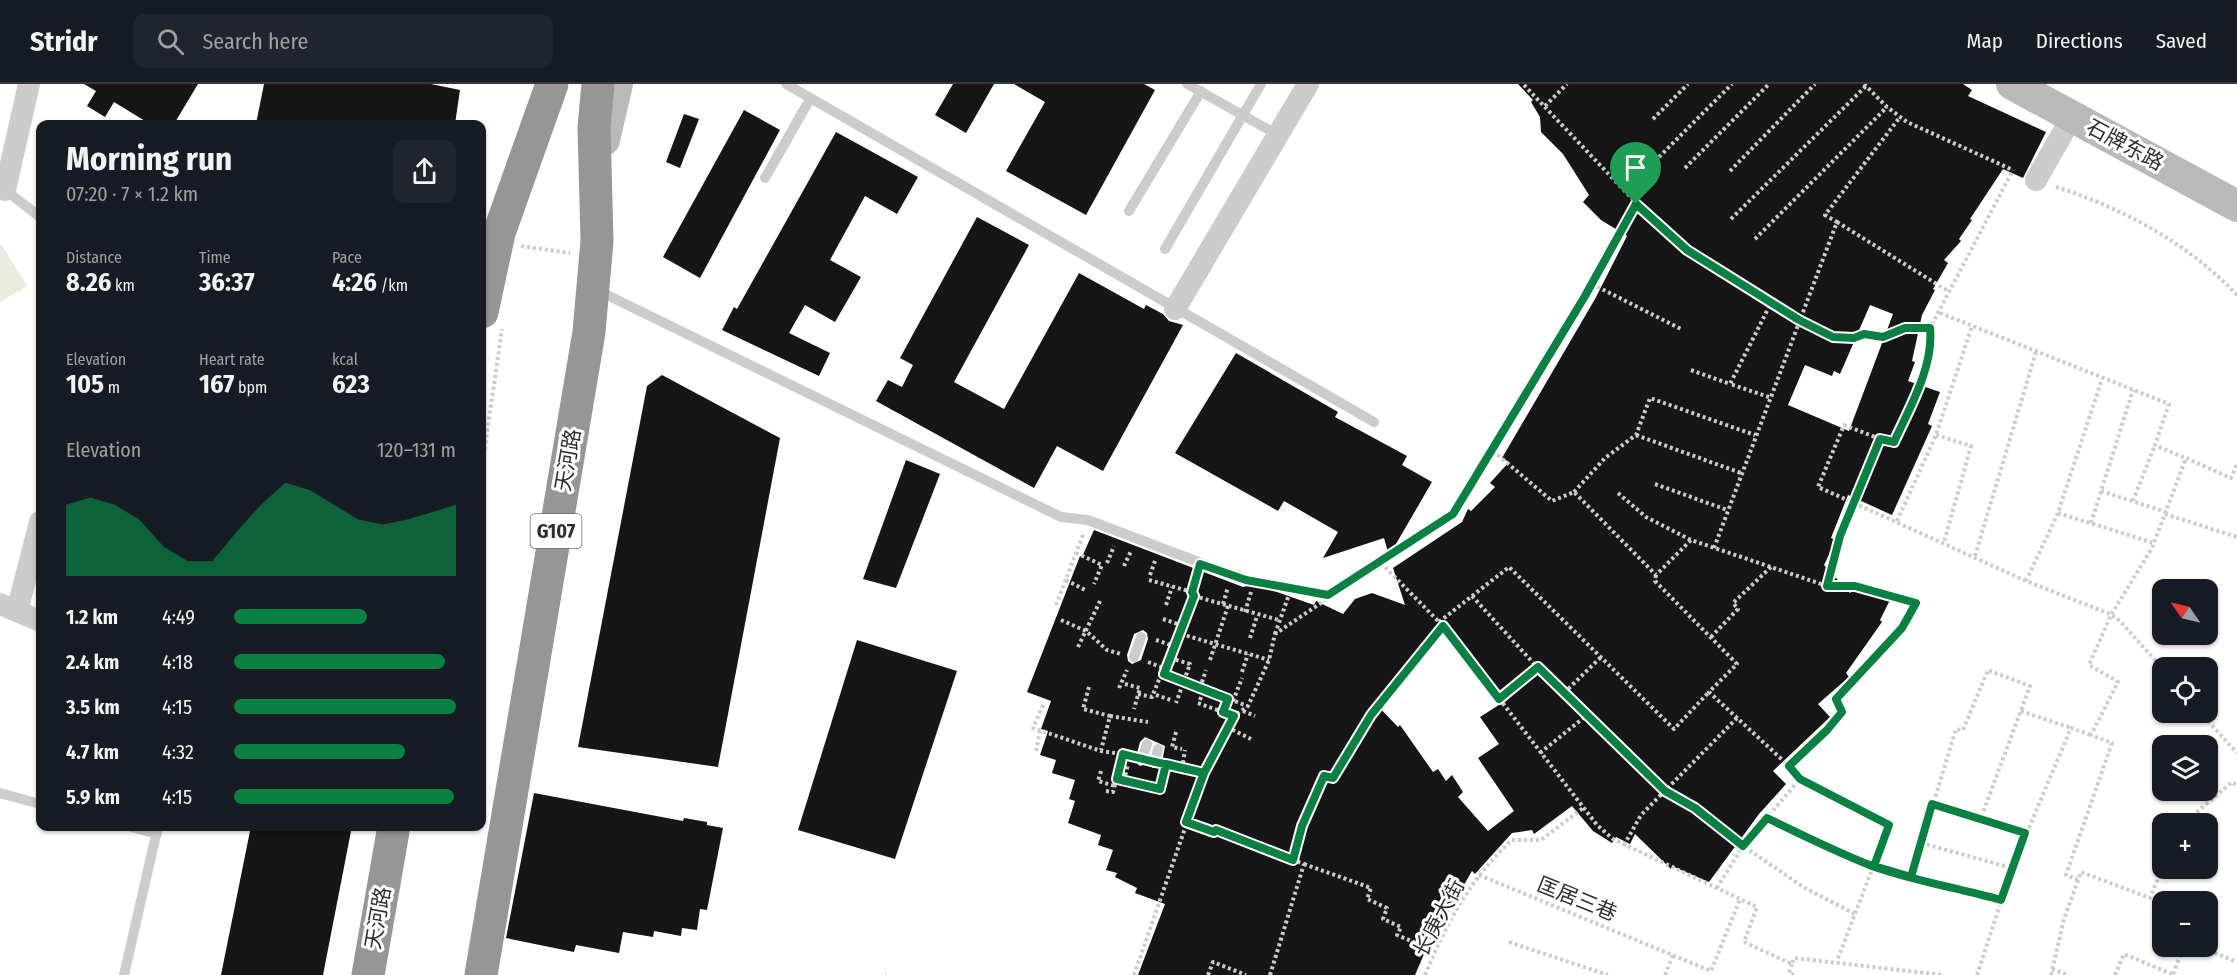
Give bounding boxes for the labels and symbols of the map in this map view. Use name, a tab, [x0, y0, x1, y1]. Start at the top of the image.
street label: 石牌东路	[2082, 114, 2168, 176]
pin	[1610, 142, 1661, 204]
street label: 天河路	[550, 427, 586, 493]
road number: G107	[530, 514, 582, 548]
north arrow	[2152, 579, 2218, 645]
street label: 匡居三巷	[1533, 871, 1621, 927]
street label: 长庚大街	[1408, 875, 1470, 961]
street label: 天河路	[360, 885, 396, 951]

